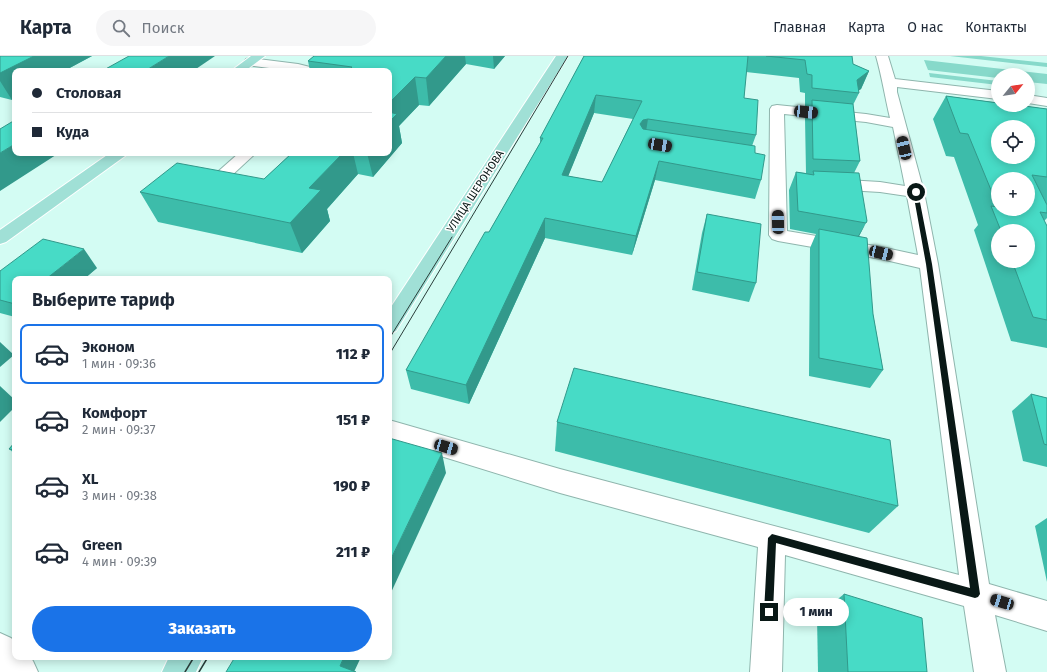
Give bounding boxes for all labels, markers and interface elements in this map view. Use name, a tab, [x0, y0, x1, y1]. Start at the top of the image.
search box	[96, 10, 376, 46]
text: Карта	[20, 16, 72, 39]
icon: search	[110, 17, 132, 39]
text: Поиск	[142, 19, 184, 37]
text: Главная	[773, 19, 826, 36]
text: Карта	[848, 19, 885, 36]
text: О нас	[907, 19, 943, 36]
text: Контакты	[965, 19, 1027, 36]
north arrow	[991, 68, 1035, 112]
map controls	[991, 68, 1035, 268]
text: Столовая	[56, 84, 121, 102]
car	[793, 105, 819, 119]
button: locate	[991, 120, 1035, 164]
text: Куда	[56, 123, 89, 141]
car	[895, 135, 913, 161]
car	[647, 137, 673, 153]
street label: УЛИЦА ШЕРОНОВА	[444, 147, 507, 235]
button: +	[991, 172, 1035, 216]
route start	[907, 183, 925, 201]
car	[772, 210, 784, 234]
button: −	[991, 224, 1035, 268]
car	[868, 244, 894, 262]
text: Выберите тариф	[32, 289, 175, 311]
icon: car	[34, 336, 70, 372]
text: Эконом	[82, 338, 135, 356]
text: 112 ₽	[336, 345, 370, 363]
text: 1 мин · 09:36	[82, 356, 156, 371]
icon: car	[34, 402, 70, 438]
text: Комфорт	[82, 404, 147, 422]
text: 151 ₽	[336, 411, 370, 429]
text: 2 мин · 09:37	[82, 422, 156, 437]
car	[433, 438, 459, 456]
icon: car	[34, 468, 70, 504]
text: XL	[82, 470, 98, 488]
text: 190 ₽	[333, 477, 370, 495]
text: 3 мин · 09:38	[82, 488, 157, 503]
icon: car	[34, 534, 70, 570]
text: Green	[82, 536, 122, 554]
text: 211 ₽	[336, 543, 370, 561]
text: 4 мин · 09:39	[82, 554, 157, 569]
car	[989, 593, 1015, 611]
callout: 1 мин	[783, 598, 849, 626]
route end	[760, 603, 778, 621]
text: 1 мин	[799, 604, 833, 619]
button: Заказать	[32, 606, 372, 652]

